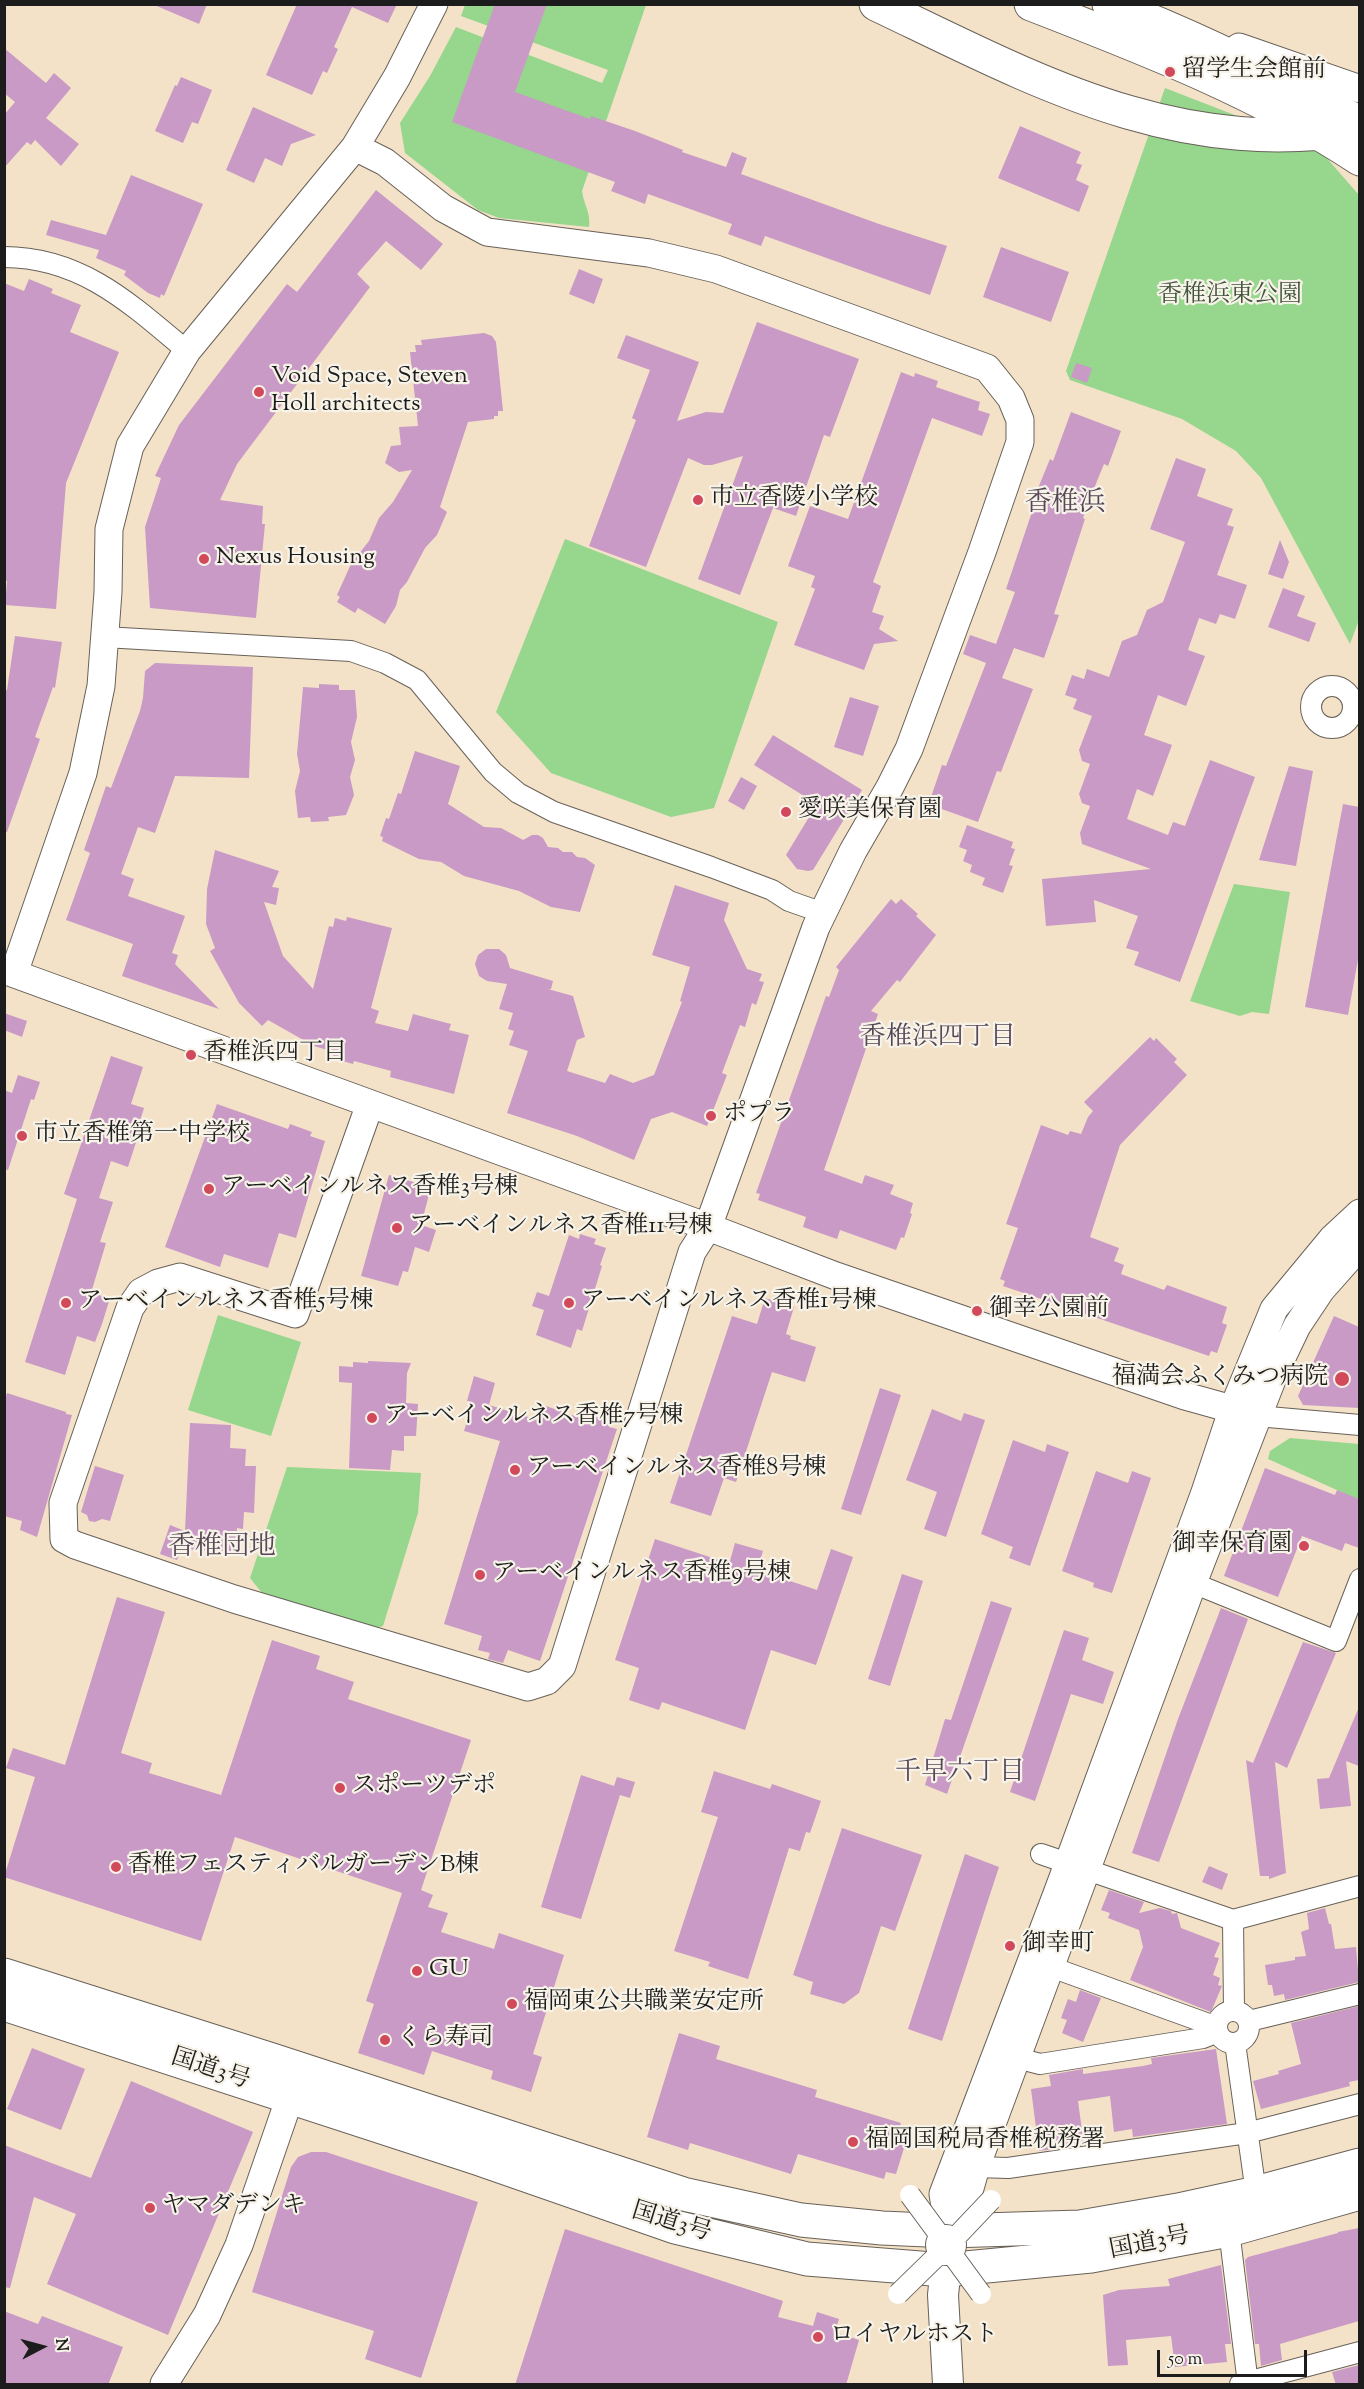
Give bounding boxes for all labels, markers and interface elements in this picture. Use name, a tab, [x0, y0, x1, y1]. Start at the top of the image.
place label: 留学生会館前	[1182, 58, 1326, 86]
marker: 留学生会館前	[1163, 65, 1177, 79]
park label: 香椎浜東公園	[1158, 283, 1302, 311]
place label: Void Space, Steven Holl architects	[271, 364, 468, 420]
marker: Void Space, Steven Holl architects	[252, 385, 266, 399]
place label: 市立香陵小学校	[710, 486, 878, 514]
district label: 香椎浜	[1025, 489, 1105, 521]
marker: 市立香陵小学校	[691, 493, 705, 507]
place label: Nexus Housing	[216, 545, 375, 573]
marker: Nexus Housing	[197, 552, 211, 566]
place label: 愛咲美保育園	[798, 798, 942, 826]
marker: 愛咲美保育園	[779, 805, 793, 819]
district label: 香椎浜四丁目	[860, 1024, 1016, 1056]
place label: 香椎浜四丁目	[203, 1041, 347, 1069]
marker: 香椎浜四丁目	[184, 1048, 198, 1062]
place label: ポプラ	[723, 1102, 795, 1130]
marker: ポプラ	[704, 1109, 718, 1123]
place label: 市立香椎第一中学校	[34, 1122, 250, 1150]
marker: 市立香椎第一中学校	[15, 1129, 29, 1143]
place label: アーベインルネス香椎3号棟	[221, 1175, 518, 1203]
marker: アーベインルネス香椎3号棟	[202, 1182, 216, 1196]
place label: アーベインルネス香椎11号棟	[409, 1214, 713, 1242]
marker: アーベインルネス香椎11号棟	[390, 1221, 404, 1235]
place label: アーベインルネス香椎5号棟	[78, 1289, 373, 1317]
place label: アーベインルネス香椎1号棟	[581, 1289, 876, 1317]
marker: アーベインルネス香椎5号棟	[59, 1296, 73, 1310]
marker: アーベインルネス香椎1号棟	[562, 1296, 576, 1310]
place label: 御幸公園前	[989, 1297, 1109, 1325]
marker: 御幸公園前	[970, 1304, 984, 1318]
place label: 福満会ふくみつ病院	[1112, 1365, 1328, 1393]
marker: 福満会ふくみつ病院	[1333, 1370, 1351, 1388]
place label: アーベインルネス香椎7号棟	[384, 1404, 683, 1432]
marker: アーベインルネス香椎7号棟	[365, 1411, 379, 1425]
place label: アーベインルネス香椎8号棟	[527, 1456, 826, 1484]
marker: アーベインルネス香椎8号棟	[508, 1463, 522, 1477]
place label: 御幸保育園	[1172, 1532, 1292, 1560]
district label: 香椎団地	[168, 1533, 276, 1565]
marker: 御幸保育園	[1297, 1539, 1311, 1553]
place label: アーベインルネス香椎9号棟	[492, 1561, 791, 1589]
marker: アーベインルネス香椎9号棟	[473, 1568, 487, 1582]
district label: 千早六丁目	[895, 1759, 1025, 1791]
place label: スポーツデポ	[352, 1774, 496, 1802]
marker: スポーツデポ	[333, 1781, 347, 1795]
place label: 香椎フェスティバルガーデンB棟	[128, 1853, 479, 1881]
marker: 香椎フェスティバルガーデンB棟	[109, 1860, 123, 1874]
place label: 御幸町	[1022, 1932, 1094, 1960]
marker: 御幸町	[1003, 1939, 1017, 1953]
place label: GU	[429, 1957, 468, 1985]
marker: GU	[410, 1964, 424, 1978]
place label: 福岡東公共職業安定所	[524, 1990, 764, 2018]
marker: 福岡東公共職業安定所	[505, 1997, 519, 2011]
place label: くら寿司	[397, 2026, 493, 2054]
marker: くら寿司	[378, 2033, 392, 2047]
street label: 国道3号	[167, 2045, 253, 2097]
place label: 福岡国税局香椎税務署	[865, 2128, 1105, 2156]
marker: 福岡国税局香椎税務署	[846, 2135, 860, 2149]
place label: ヤマダデンキ	[162, 2194, 306, 2222]
street label: 国道3号	[628, 2198, 714, 2250]
marker: ヤマダデンキ	[143, 2201, 157, 2215]
street label: 国道3号	[1107, 2223, 1193, 2267]
north arrow	[12, 2317, 72, 2377]
place label: ロイヤルホスト	[830, 2323, 998, 2351]
marker: ロイヤルホスト	[811, 2330, 825, 2344]
text: N	[48, 2338, 73, 2353]
scale bar	[1160, 2338, 1310, 2376]
text: 50 m	[1168, 2347, 1202, 2373]

